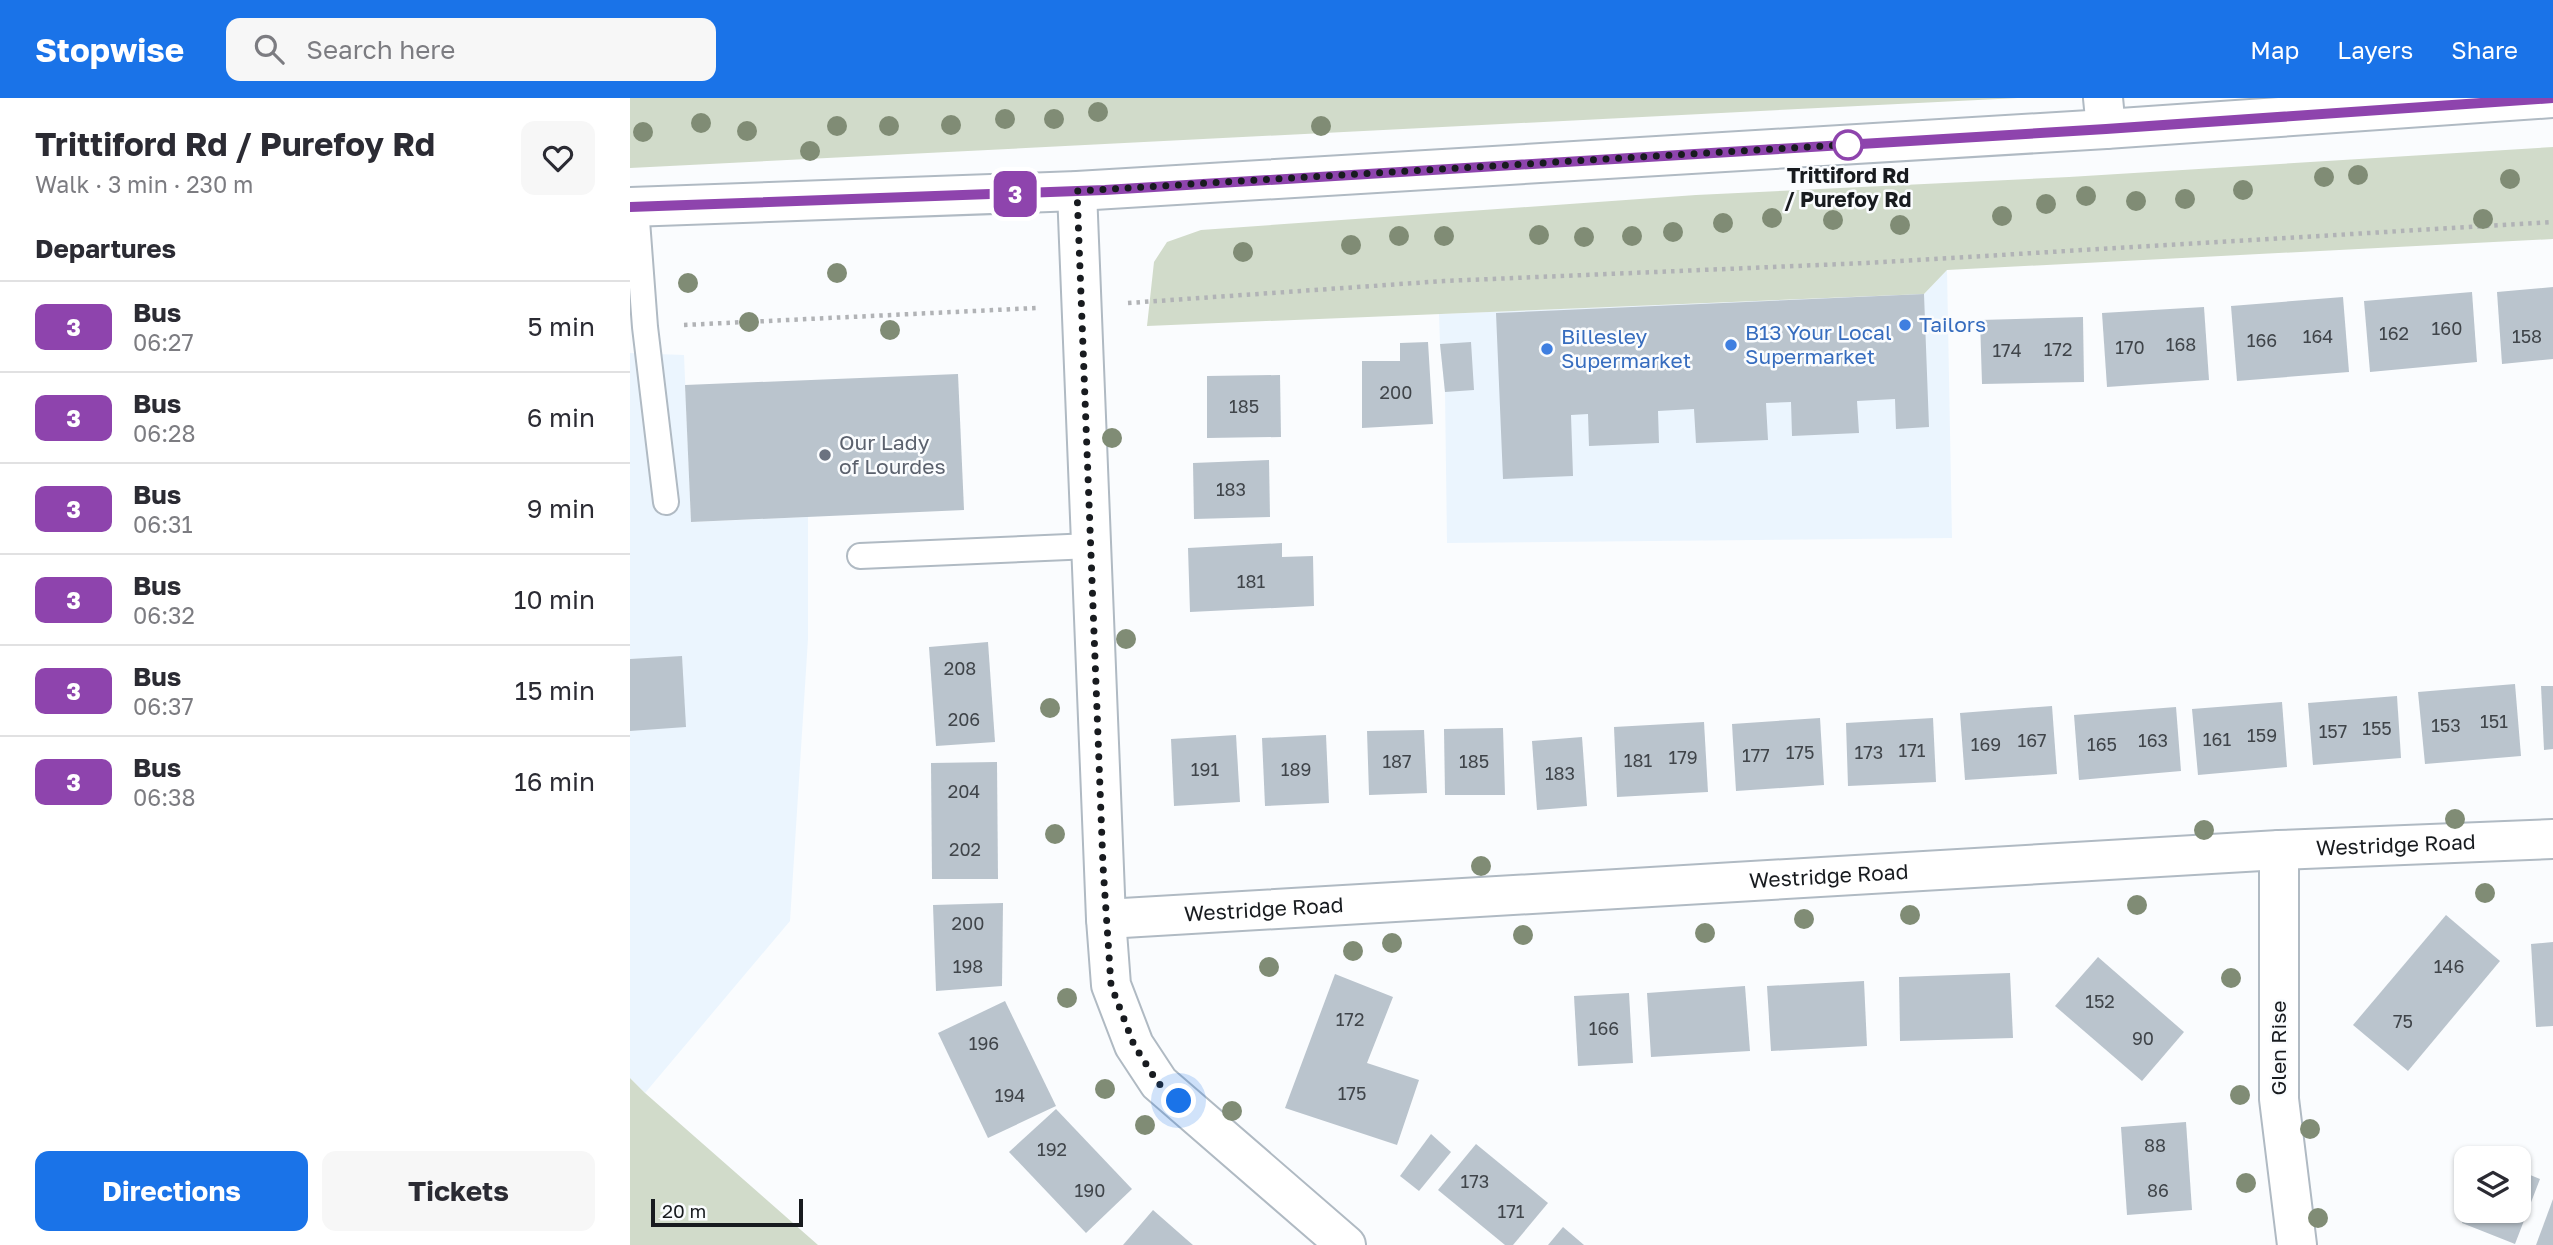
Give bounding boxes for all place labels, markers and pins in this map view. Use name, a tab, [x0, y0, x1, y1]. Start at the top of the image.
marker: Trittiford Rd / Purefoy Rd	[1833, 130, 1863, 160]
place label: Trittiford Rd / Purefoy Rd	[1785, 162, 1911, 212]
place label: Tailors	[1919, 311, 1986, 337]
marker: Tailors	[1897, 317, 1913, 333]
place label: B13 Your Local Supermarket	[1745, 319, 1892, 369]
place label: Billesley Supermarket	[1561, 323, 1691, 373]
marker: B13 Your Local Supermarket	[1723, 337, 1739, 353]
marker: Billesley Supermarket	[1539, 341, 1555, 357]
place label: Our Lady of Lourdes	[839, 429, 946, 479]
marker: Our Lady of Lourdes	[817, 447, 833, 463]

